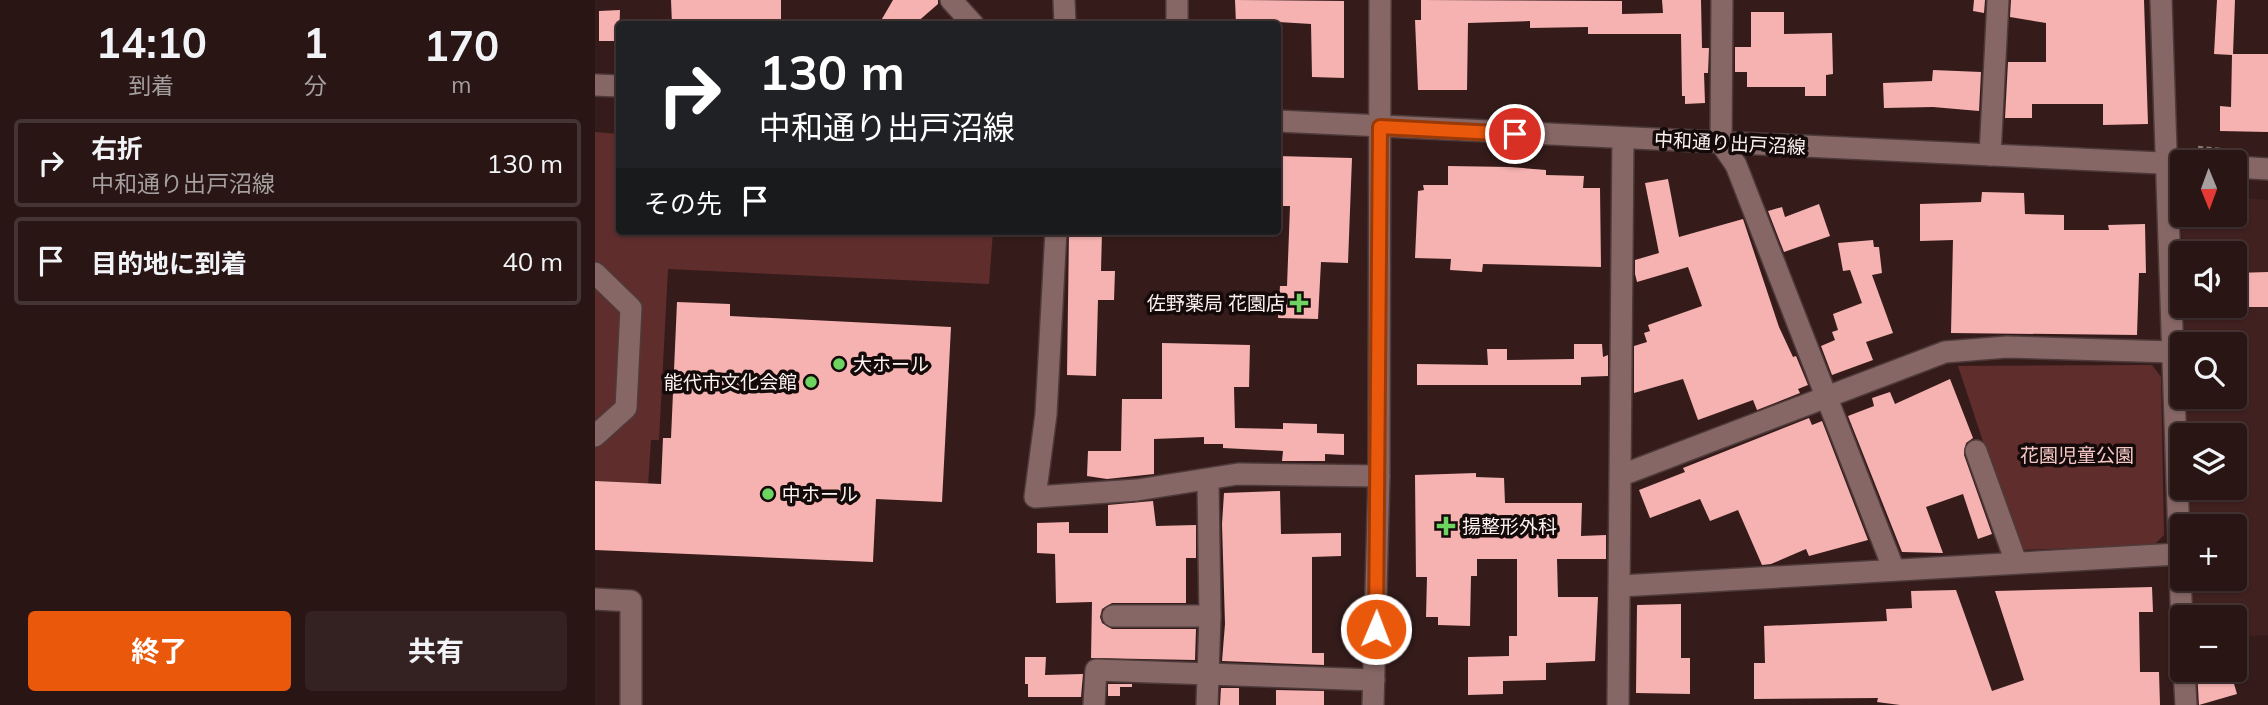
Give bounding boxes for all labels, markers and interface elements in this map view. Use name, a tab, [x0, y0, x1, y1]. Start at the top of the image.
text: 14:10	[96, 16, 207, 69]
text: 1	[303, 16, 328, 69]
text: 170	[424, 19, 499, 72]
text: 130 m	[759, 41, 905, 102]
icon: right	[644, 49, 735, 140]
text: m	[451, 70, 472, 99]
text: 到着	[128, 71, 174, 100]
text: 分	[304, 71, 327, 100]
pin	[1485, 104, 1545, 164]
text: 中和通り出戸沼線	[759, 107, 1015, 147]
icon: arrive	[1496, 115, 1534, 153]
street label: 中和通り出戸沼線	[1653, 127, 1807, 159]
text: 右折	[91, 132, 143, 165]
icon: right	[32, 144, 70, 182]
text: 130 m	[487, 147, 563, 180]
north arrow	[2170, 150, 2247, 228]
map controls	[2170, 150, 2247, 682]
text: 中和通り出戸沼線	[91, 169, 275, 198]
icon: arrive	[736, 182, 774, 220]
text: その先	[644, 187, 722, 220]
button: sound	[2170, 241, 2247, 318]
icon: arrive	[32, 242, 70, 280]
text: 40 m	[502, 245, 563, 278]
text: 目的地に到着	[91, 247, 247, 280]
place label: 佐野薬局 花園店	[1147, 291, 1285, 315]
marker: 佐野薬局 花園店	[1291, 295, 1307, 311]
button: search	[2170, 332, 2247, 409]
place label: 大ホール	[853, 352, 929, 376]
marker: 大ホール	[831, 356, 847, 372]
place label: 能代市文化会館	[664, 370, 797, 394]
marker: 能代市文化会館	[803, 374, 819, 390]
button: layers	[2170, 423, 2247, 500]
park label: 花園児童公園	[2020, 443, 2134, 467]
place label: 中ホール	[782, 482, 858, 506]
marker: 中ホール	[760, 486, 776, 502]
place label: 揚整形外科	[1462, 514, 1557, 538]
button: +	[2170, 514, 2247, 591]
marker: 揚整形外科	[1436, 516, 1456, 536]
position arrow	[1339, 592, 1413, 666]
button: −	[2170, 605, 2247, 682]
button: 終了	[28, 611, 291, 691]
button: 共有	[305, 611, 567, 691]

